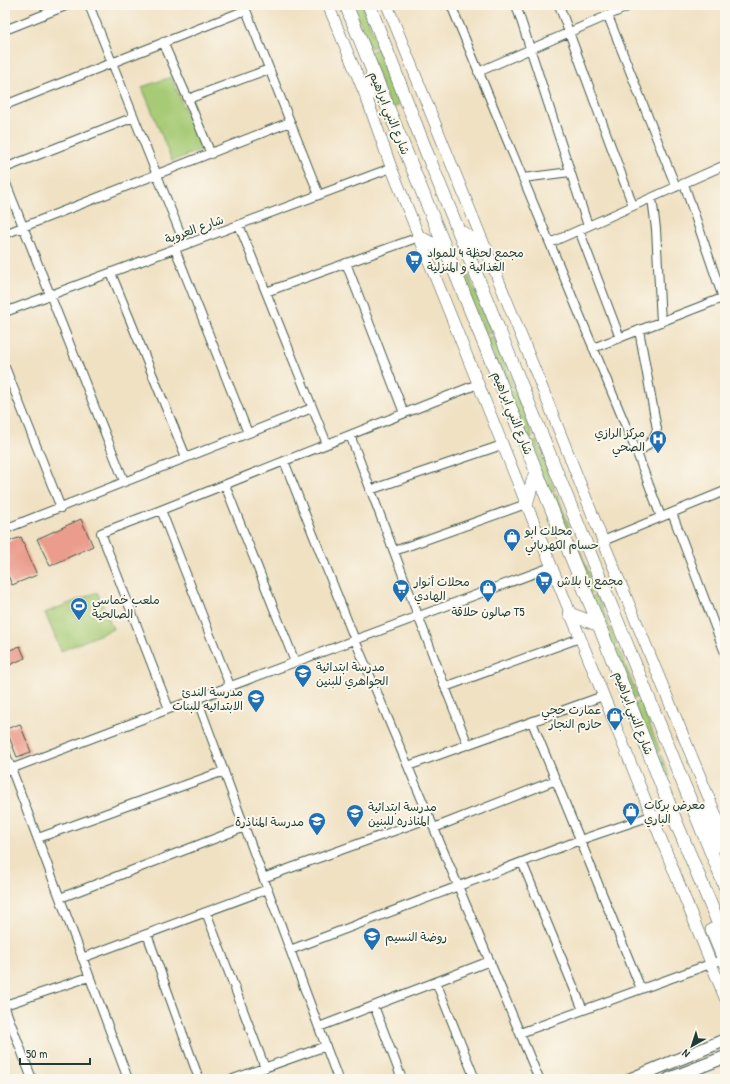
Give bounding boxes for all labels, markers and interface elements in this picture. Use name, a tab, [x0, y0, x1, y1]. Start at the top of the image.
street label: شارع النبي ابراهيم	[363, 69, 414, 158]
street label: شارع العروبة	[162, 211, 226, 248]
place label: مجمع لحظة 4 للمواد الغذائية و المنزلية	[427, 244, 524, 275]
supermarket icon: مجمع لحظة 4 للمواد الغذائية و المنزلية	[404, 249, 424, 274]
street label: شارع النبي ابراهيم	[486, 369, 537, 458]
place label: مركز الرازي الصحي	[594, 424, 645, 458]
hospital icon: مركز الرازي الصحي	[648, 429, 668, 454]
place label: محلات ابو حسام الكهربائي	[524, 522, 599, 556]
shop icon: محلات ابو حسام الكهربائي	[502, 527, 522, 552]
supermarket icon: مجمع يا بلاش	[534, 570, 554, 595]
place label: مجمع يا بلاش	[557, 572, 623, 590]
place label: محلات أنوار الهادي	[413, 573, 470, 605]
supermarket icon: محلات أنوار الهادي	[391, 578, 411, 603]
shop icon: صالون حلاقة T5	[478, 578, 498, 603]
place label: ملعب خماسي الصالحية	[92, 591, 160, 622]
sports icon: ملعب خماسي الصالحية	[69, 596, 89, 621]
place label: صالون حلاقة T5	[451, 603, 525, 620]
place label: مدرسة ابتدائية الجواهري للبنين	[316, 658, 388, 690]
school or university icon: مدرسة ابتدائية الجواهري للبنين	[293, 663, 313, 688]
street label: شارع النبي ابراهيم	[607, 669, 658, 758]
place label: مدرسة الندئ الابتدائيه للبنات	[172, 683, 243, 714]
school or university icon: مدرسة الندئ الابتدائيه للبنات	[246, 688, 266, 713]
place label: عمارت حجي حازم النجار	[541, 701, 602, 733]
shop icon: عمارت حجي حازم النجار	[605, 706, 625, 731]
place label: معرض بركات الباري	[644, 796, 705, 828]
place label: مدرسة ابتدائية المناذره للبنين	[368, 798, 437, 829]
shop icon: معرض بركات الباري	[621, 801, 641, 826]
school or university icon: مدرسة ابتدائية المناذره للبنين	[345, 803, 365, 828]
school or university icon: مدرسة المناذرة	[307, 811, 327, 836]
place label: مدرسة المناذرة	[235, 813, 304, 830]
school or university icon: روضة النسيم	[362, 926, 382, 951]
place label: روضة النسيم	[385, 928, 447, 946]
north arrow	[672, 1026, 712, 1066]
scale bar	[20, 1040, 90, 1066]
text: 50 m	[26, 1045, 47, 1062]
text: N	[679, 1046, 692, 1061]

